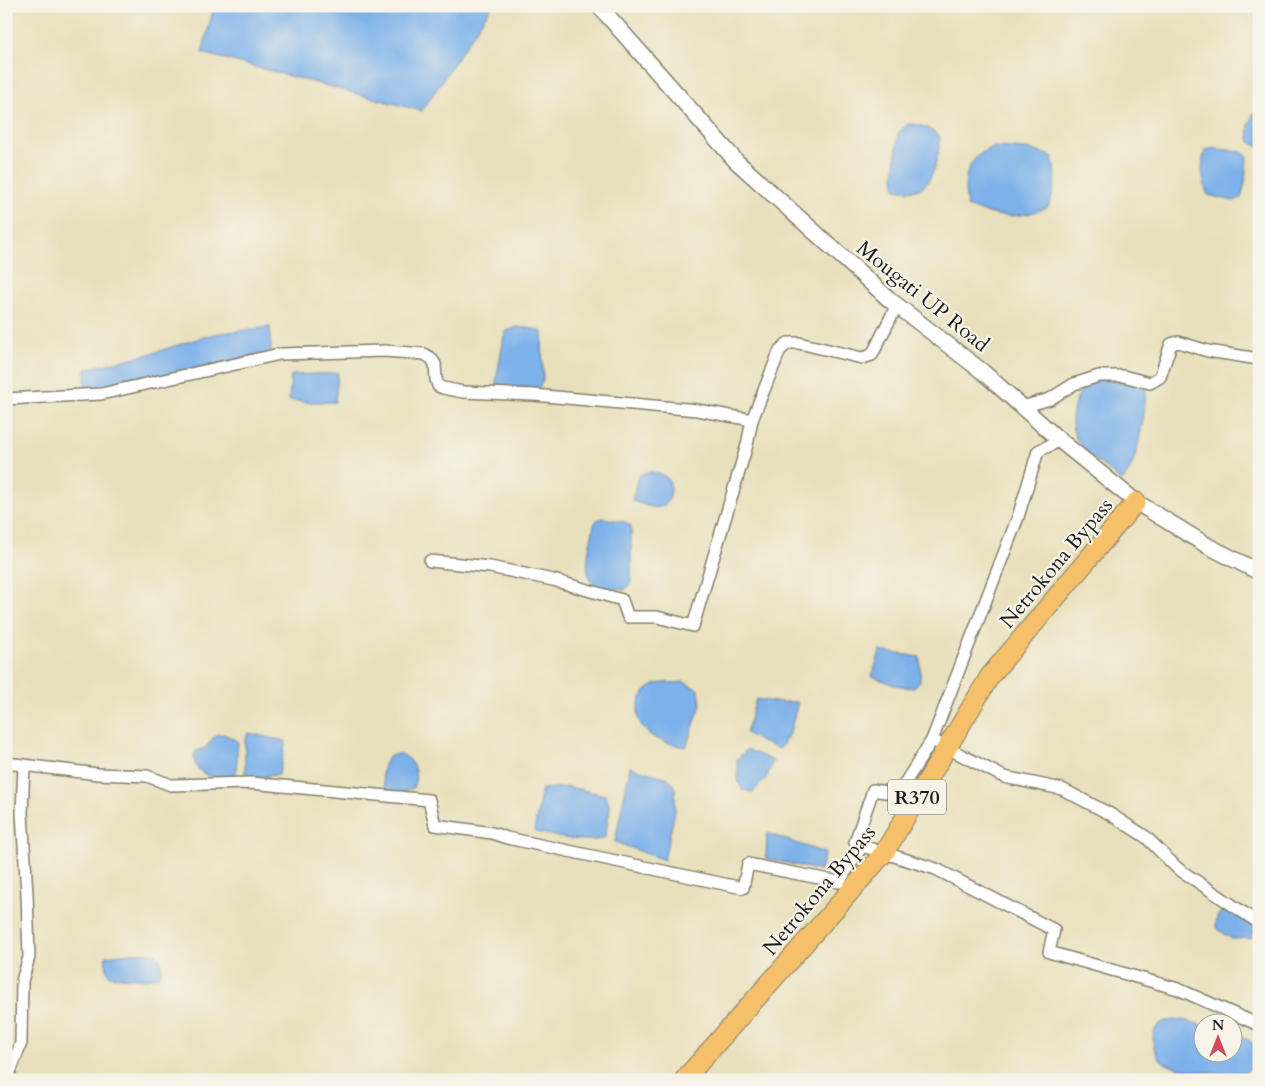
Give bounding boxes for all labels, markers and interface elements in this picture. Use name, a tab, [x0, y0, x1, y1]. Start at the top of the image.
street label: Mougati UP Road	[850, 234, 995, 359]
street label: Netrokona Bypass	[993, 492, 1120, 635]
road number: R370	[888, 780, 946, 814]
street label: Netrokona Bypass	[756, 819, 883, 962]
north arrow	[1192, 1014, 1242, 1064]
text: N	[1212, 1016, 1224, 1035]

